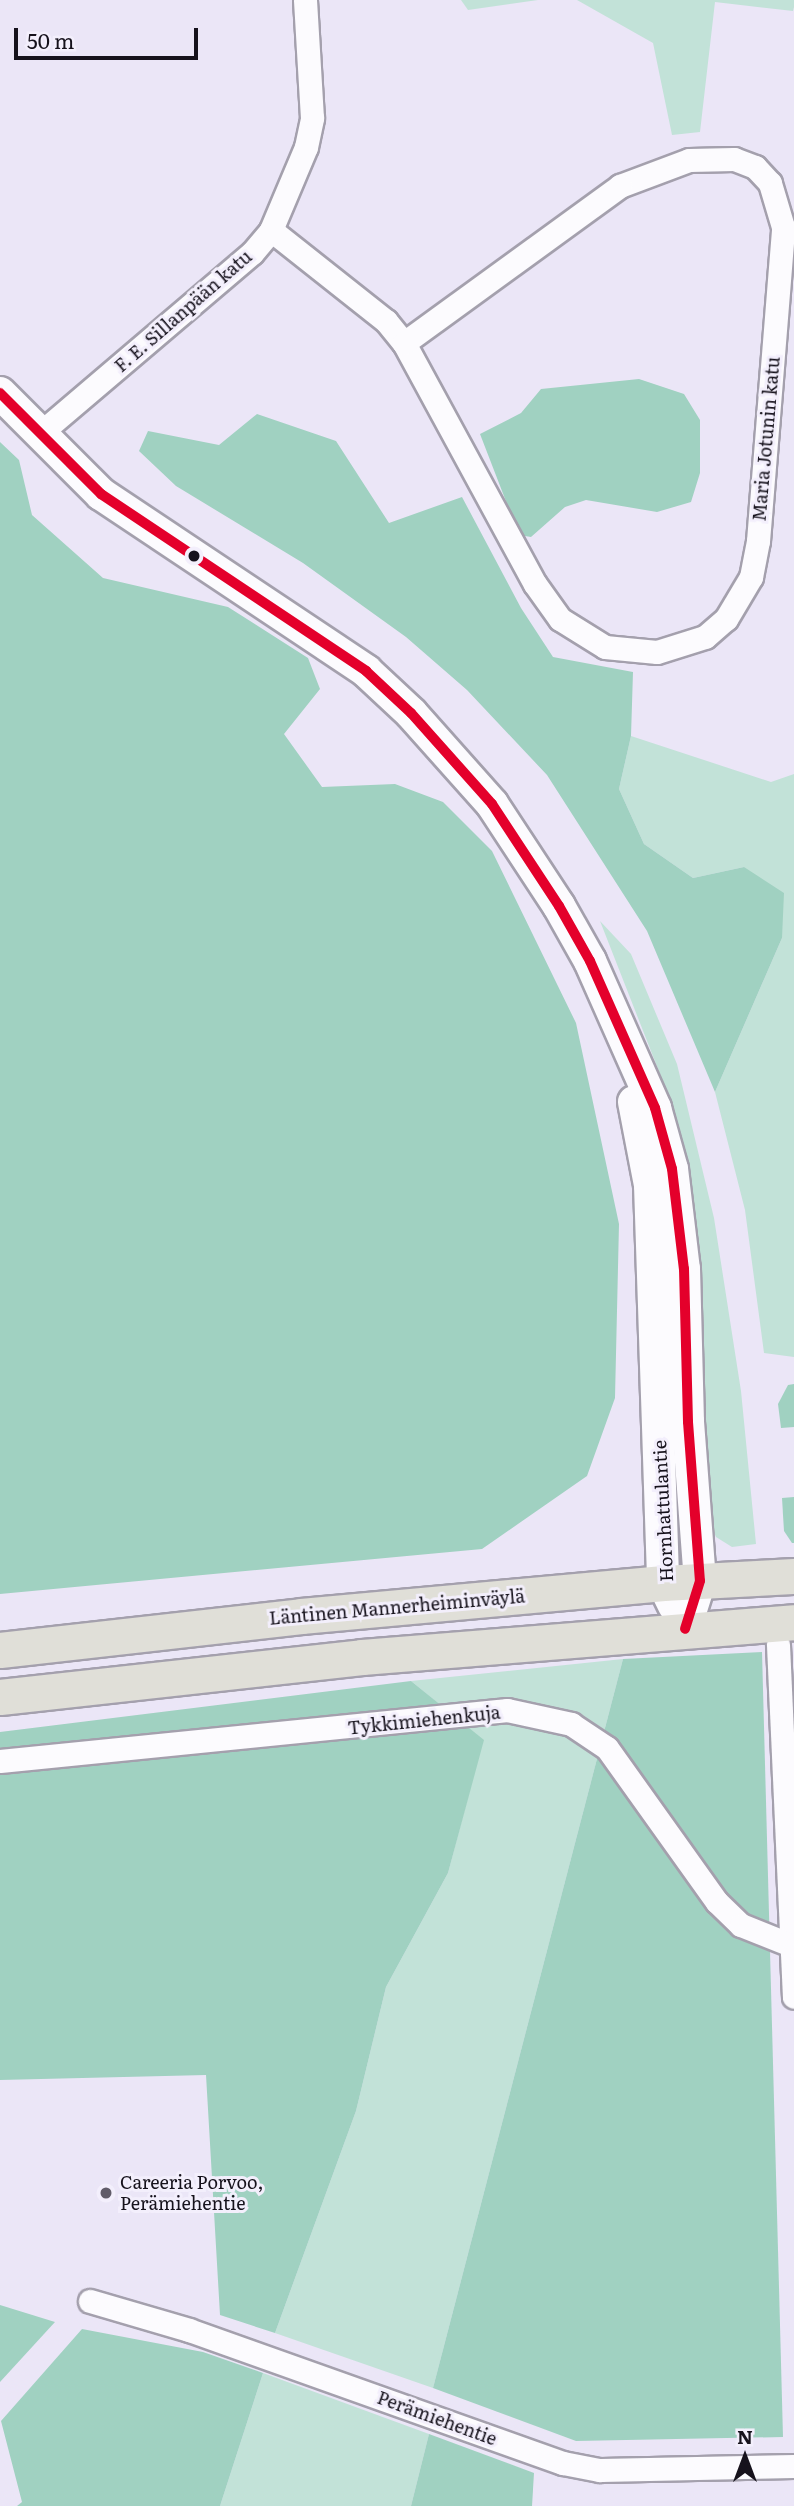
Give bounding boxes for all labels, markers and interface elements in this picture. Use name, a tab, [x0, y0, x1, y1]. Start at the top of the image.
scale bar	[18, 14, 201, 58]
text: 50 m	[27, 24, 74, 55]
street label: F. E. Sillanpään katu	[110, 246, 256, 376]
street label: Maria Jotunin katu	[748, 356, 784, 522]
unlabelled marker	[187, 549, 201, 563]
street label: Hornhattulantie	[648, 1439, 678, 1583]
street label: Läntinen Mannerheiminväylä	[268, 1585, 526, 1629]
street label: Tykkimiehenkuja	[347, 1701, 501, 1739]
place label: Careeria Porvoo, Perämiehentie	[120, 2172, 263, 2214]
marker: Careeria Porvoo, Perämiehentie	[98, 2185, 114, 2201]
street label: Perämiehentie	[374, 2386, 500, 2450]
north arrow	[710, 2422, 780, 2492]
text: N	[737, 2422, 753, 2450]

